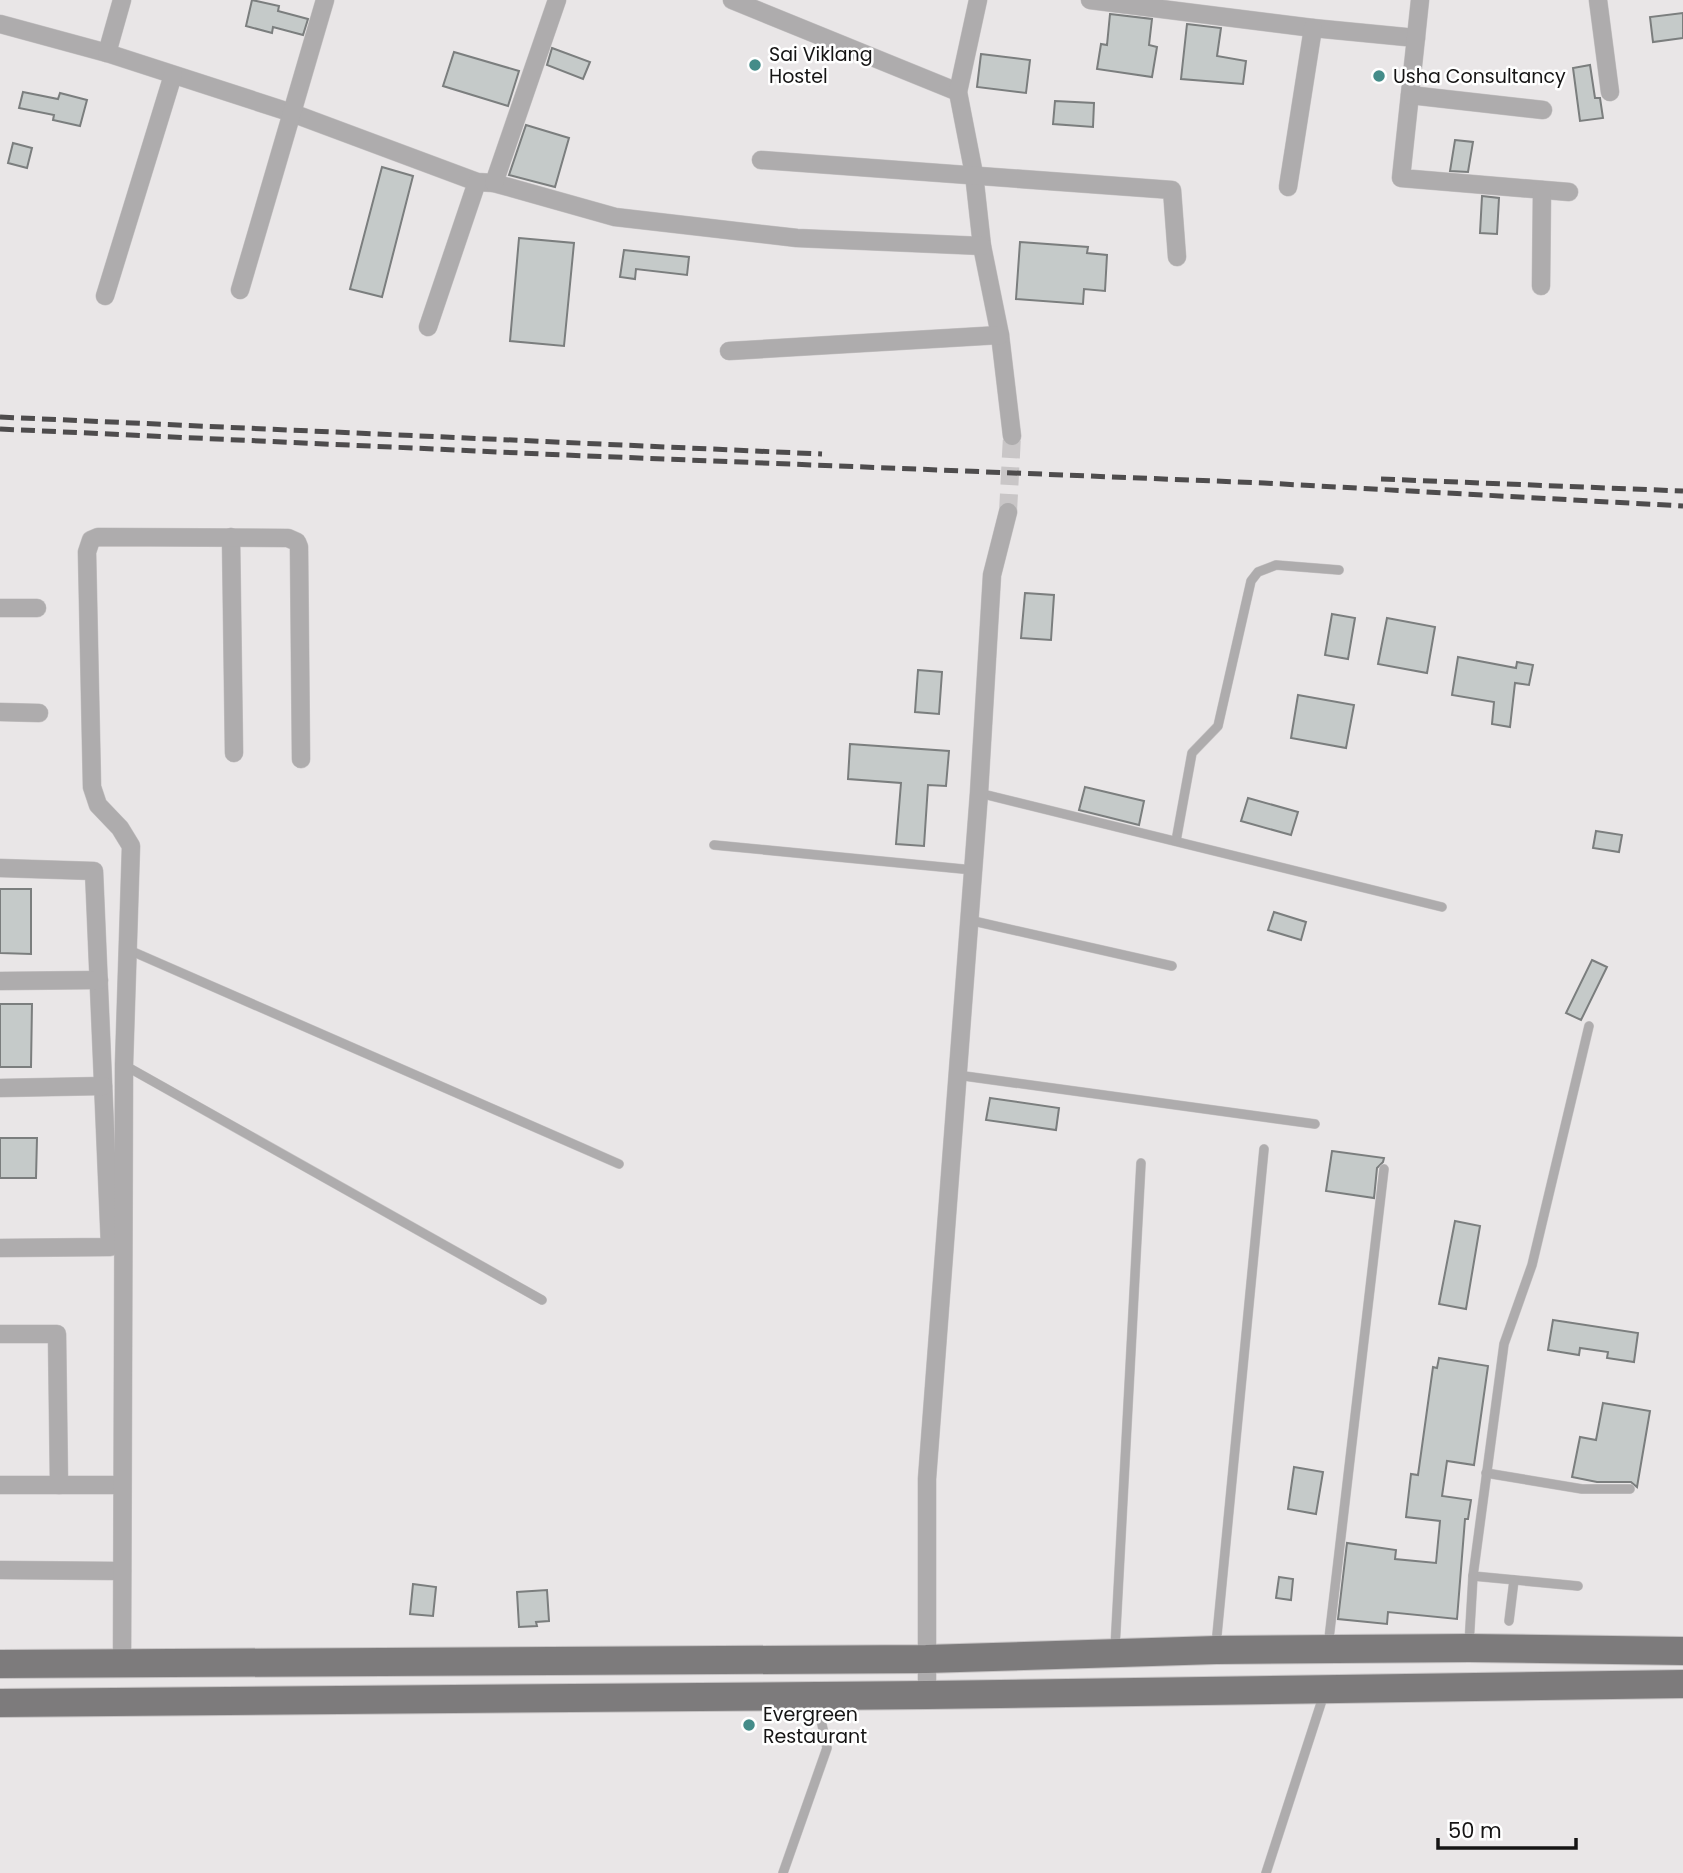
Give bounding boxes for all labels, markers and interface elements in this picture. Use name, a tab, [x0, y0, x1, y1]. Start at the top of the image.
place label: Sai Viklang Hostel	[769, 41, 873, 90]
marker: Sai Viklang Hostel	[747, 57, 763, 73]
place label: Usha Consultancy	[1393, 63, 1566, 90]
marker: Usha Consultancy	[1371, 68, 1387, 84]
place label: Evergreen Restaurant	[763, 1701, 867, 1750]
marker: Evergreen Restaurant	[741, 1717, 757, 1733]
scale bar	[1438, 1806, 1576, 1850]
text: 50 m	[1448, 1816, 1502, 1845]

